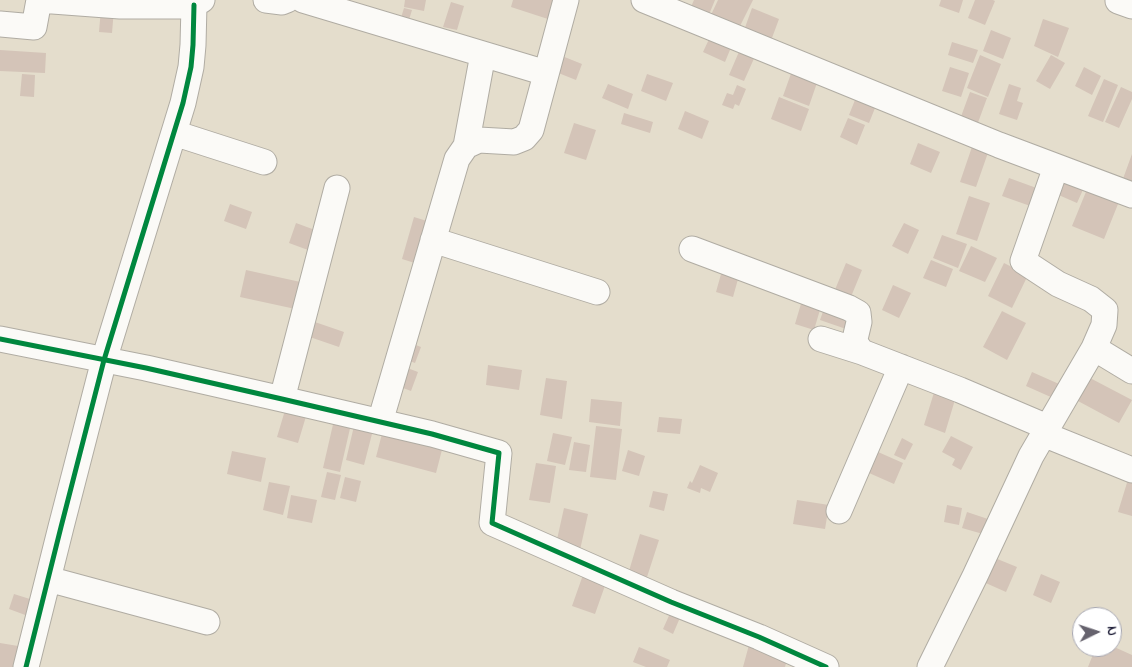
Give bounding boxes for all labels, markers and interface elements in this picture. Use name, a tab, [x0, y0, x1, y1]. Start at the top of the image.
north arrow	[1072, 607, 1122, 657]
text: N	[1101, 626, 1122, 636]

